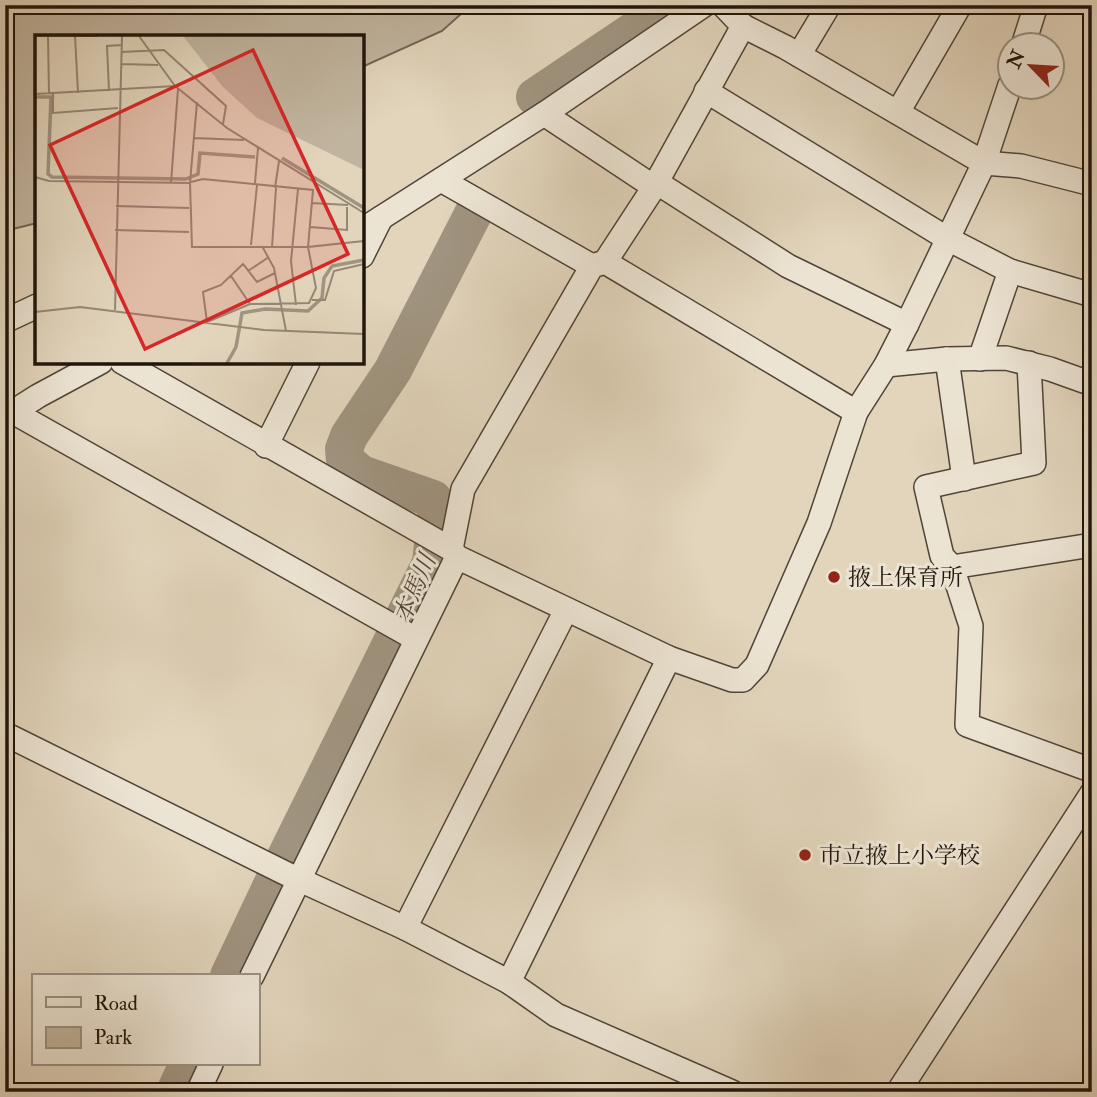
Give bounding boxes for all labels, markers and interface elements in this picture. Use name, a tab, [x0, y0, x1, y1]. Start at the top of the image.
north arrow	[996, 32, 1066, 102]
inset map	[35, 35, 364, 364]
text: N	[1002, 46, 1031, 73]
water label: 本馬川	[387, 547, 445, 628]
place label: 掖上保育所	[848, 563, 963, 592]
marker: 掖上保育所	[826, 569, 842, 585]
place label: 市立掖上小学校	[819, 841, 980, 870]
marker: 市立掖上小学校	[797, 847, 813, 863]
legend	[32, 974, 259, 1066]
text: Road	[94, 990, 139, 1017]
text: Park	[94, 1024, 132, 1051]

